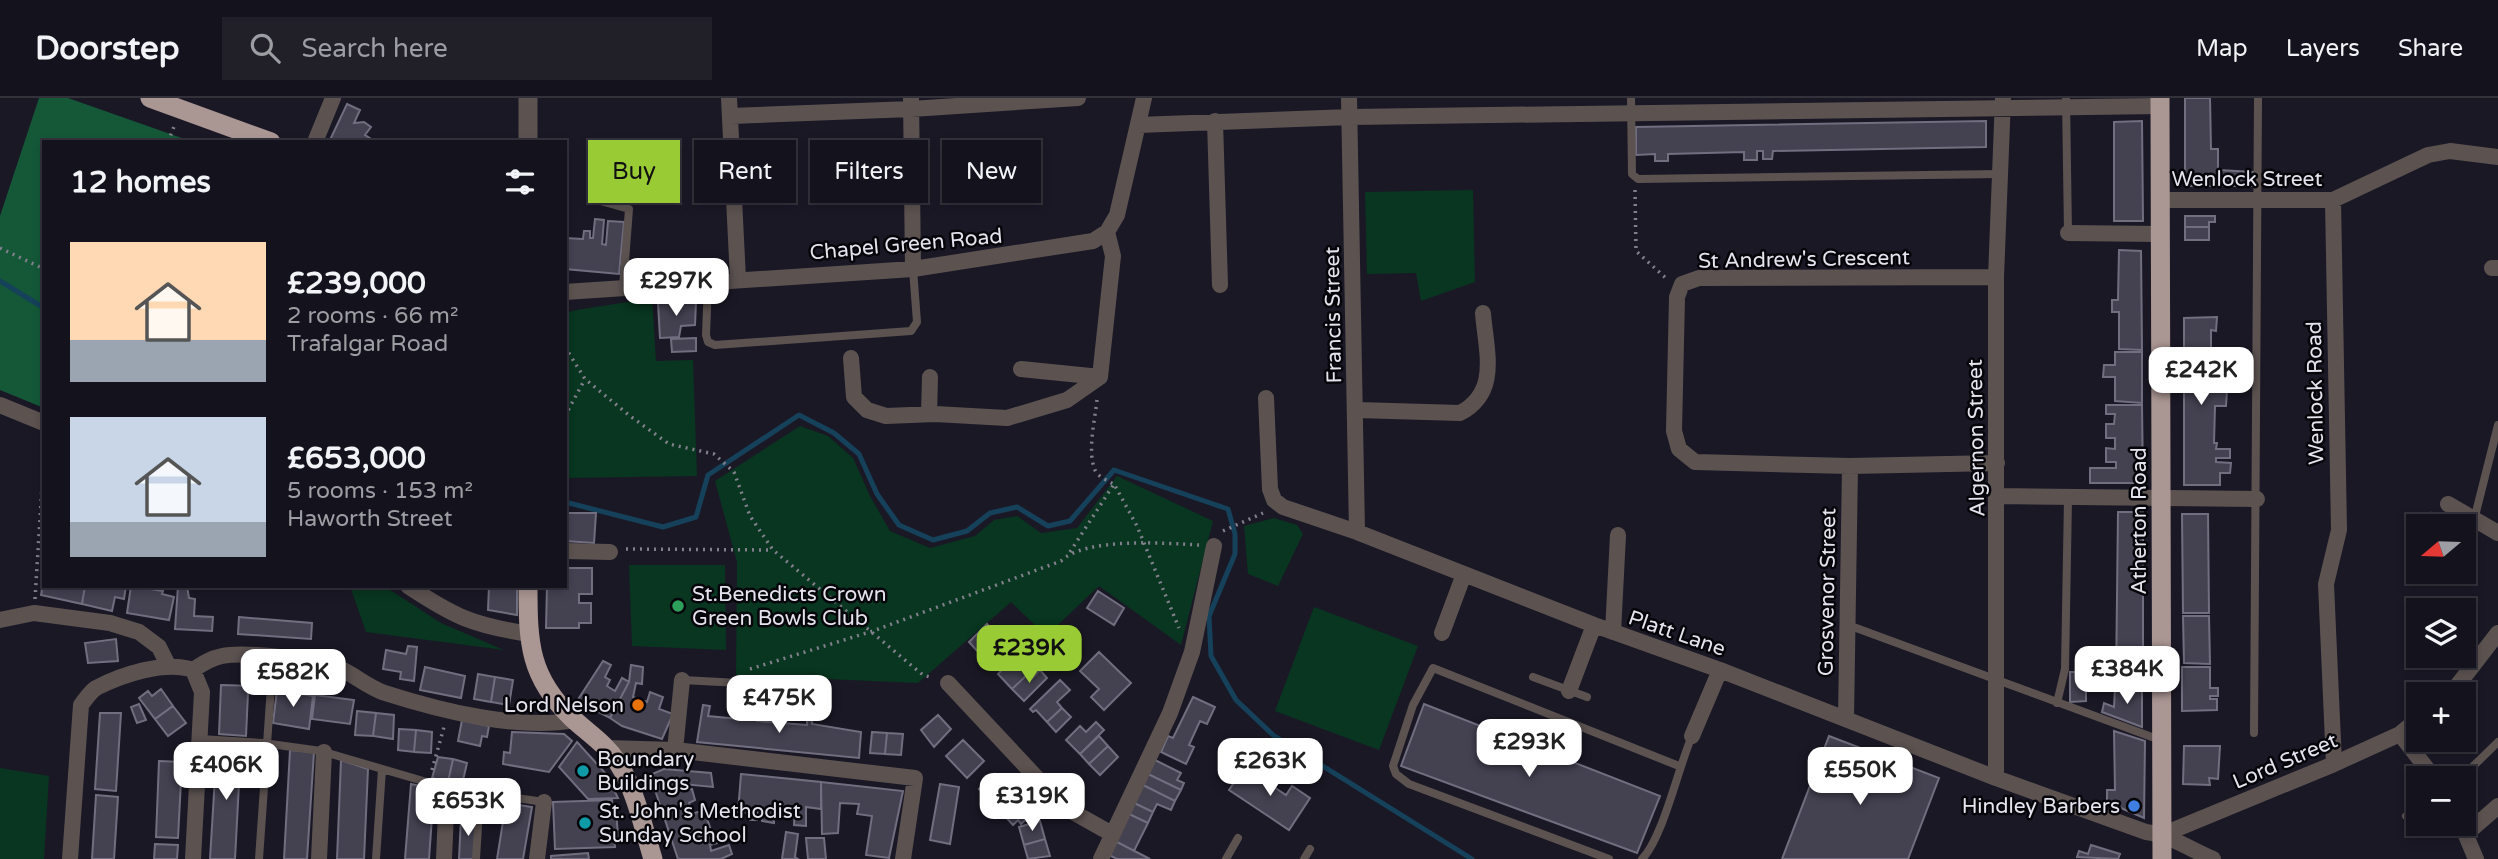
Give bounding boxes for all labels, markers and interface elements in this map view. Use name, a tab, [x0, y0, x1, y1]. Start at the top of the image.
search box	[222, 17, 712, 80]
text: Doorstep	[35, 29, 180, 68]
icon: search	[246, 29, 284, 67]
text: Search here	[302, 33, 448, 64]
text: Map	[2196, 34, 2248, 63]
text: Layers	[2286, 34, 2360, 63]
text: Share	[2398, 34, 2463, 63]
chip: Buy	[588, 140, 680, 203]
chip: Rent	[694, 140, 796, 203]
chip: Filters	[810, 140, 928, 203]
chip: New	[942, 140, 1041, 203]
icon: filters	[501, 163, 539, 201]
text: 12 homes	[70, 164, 211, 201]
street label: Wenlock Street	[2171, 167, 2323, 192]
street label: Chapel Green Road	[809, 224, 1003, 265]
street label: St Andrew's Crescent	[1698, 245, 1910, 274]
street label: Francis Street	[1320, 246, 1347, 384]
pin: £297K	[627, 258, 725, 318]
text: £239,000	[287, 265, 426, 302]
text: £297K	[640, 267, 712, 295]
icon: home	[126, 270, 210, 354]
text: 2 rooms · 66 m²	[287, 302, 458, 330]
street label: Wenlock Road	[2302, 321, 2329, 465]
text: Trafalgar Road	[287, 330, 448, 358]
pin: £242K	[2152, 348, 2250, 407]
text: £242K	[2165, 356, 2237, 384]
street label: Algernon Street	[1963, 359, 1990, 517]
text: £653,000	[287, 440, 426, 477]
icon: home	[126, 445, 210, 529]
street label: Atherton Road	[2127, 447, 2152, 595]
text: 5 rooms · 153 m²	[287, 477, 473, 505]
text: Haworth Street	[287, 505, 452, 533]
street label: Grosvenor Street	[1814, 508, 1841, 676]
north arrow	[2406, 514, 2476, 584]
map controls	[2406, 514, 2476, 836]
place label: St.Benedicts Crown Green Bowls Club	[692, 582, 886, 631]
marker: St.Benedicts Crown Green Bowls Club	[670, 598, 686, 614]
button: layers	[2406, 598, 2476, 668]
street label: Platt Lane	[1625, 605, 1729, 662]
pin: £239K	[980, 626, 1078, 685]
text: £239K	[993, 634, 1065, 662]
pin: £384K	[2078, 646, 2176, 706]
pin: £582K	[244, 650, 342, 709]
text: £384K	[2091, 655, 2163, 683]
text: £582K	[257, 658, 329, 686]
pin: £475K	[730, 676, 828, 735]
button: +	[2406, 682, 2476, 752]
text: £475K	[743, 684, 815, 712]
place label: Lord Nelson	[503, 693, 624, 718]
marker: Lord Nelson	[630, 697, 646, 713]
pin: £293K	[1480, 720, 1578, 779]
text: £293K	[1493, 728, 1565, 756]
street label: Lord Street	[2229, 728, 2341, 795]
pin: £263K	[1221, 738, 1319, 798]
pin: £406K	[177, 742, 275, 802]
place label: Boundary Buildings	[597, 747, 694, 796]
text: £263K	[1234, 747, 1306, 775]
pin: £550K	[1811, 748, 1909, 807]
text: £406K	[190, 751, 262, 779]
text: £550K	[1824, 756, 1896, 784]
marker: Boundary Buildings	[575, 763, 591, 779]
button: −	[2406, 766, 2476, 836]
pin: £319K	[983, 774, 1081, 833]
pin: £653K	[419, 778, 517, 838]
text: £319K	[996, 782, 1068, 810]
text: £653K	[432, 787, 504, 815]
place label: Hindley Barbers	[1962, 794, 2120, 819]
marker: Hindley Barbers	[2126, 798, 2142, 814]
place label: St. John's Methodist Sunday School	[599, 799, 801, 848]
marker: St. John's Methodist Sunday School	[577, 815, 593, 831]

